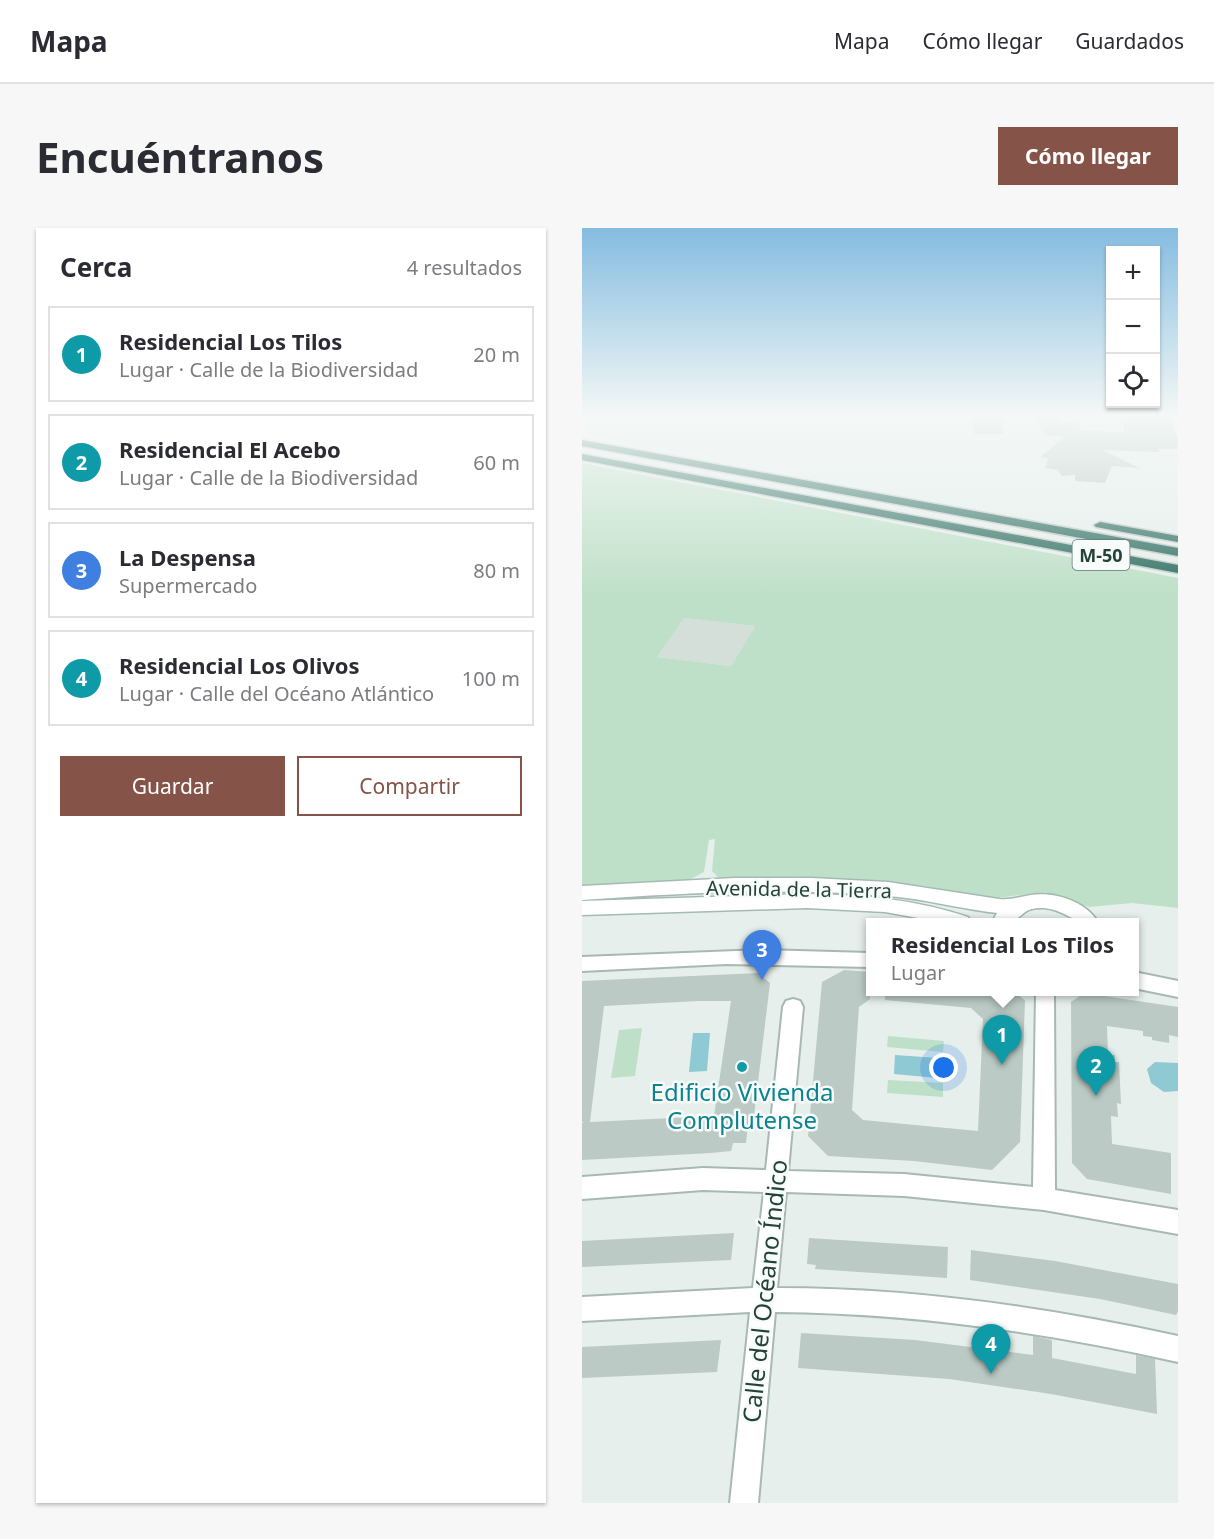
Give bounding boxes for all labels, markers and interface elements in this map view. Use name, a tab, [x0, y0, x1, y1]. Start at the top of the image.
text: Mapa	[30, 22, 108, 60]
text: Mapa	[834, 27, 889, 55]
text: Cómo llegar	[922, 27, 1042, 55]
text: Guardados	[1075, 27, 1184, 55]
button: Cómo llegar	[998, 127, 1178, 185]
text: Encuéntranos	[36, 128, 324, 185]
map controls	[1106, 246, 1160, 408]
button: +	[1106, 246, 1160, 300]
text: Cerca	[60, 249, 132, 285]
text: 4 resultados	[407, 254, 522, 281]
button: −	[1106, 300, 1160, 354]
text: Residencial Los Tilos	[119, 326, 342, 356]
text: 1	[76, 341, 87, 368]
text: 20 m	[473, 341, 520, 368]
button: locate	[1106, 354, 1160, 408]
text: Lugar · Calle de la Biodiversidad	[119, 356, 418, 383]
text: Residencial El Acebo	[119, 434, 341, 464]
text: 2	[76, 449, 87, 476]
text: 60 m	[473, 449, 520, 476]
text: Lugar · Calle de la Biodiversidad	[119, 464, 418, 491]
road number: M-50	[1072, 540, 1130, 570]
text: La Despensa	[119, 542, 256, 572]
text: 3	[76, 557, 87, 584]
text: 80 m	[473, 557, 520, 584]
text: Supermercado	[119, 572, 257, 599]
text: Residencial Los Olivos	[119, 650, 360, 680]
text: 4	[76, 665, 87, 692]
text: 100 m	[462, 665, 520, 692]
text: Lugar · Calle del Océano Atlántico	[119, 680, 434, 707]
button: Guardar	[60, 756, 285, 816]
button: Compartir	[297, 756, 522, 816]
street label: Avenida de la Tierra	[706, 874, 892, 904]
popup	[866, 918, 1139, 996]
text: Residencial Los Tilos	[891, 929, 1114, 959]
pin: 3	[742, 930, 782, 980]
text: Lugar	[891, 959, 945, 986]
pin: 1	[982, 1016, 1022, 1065]
pin: 2	[1076, 1046, 1116, 1096]
your location	[929, 1053, 958, 1082]
marker: Edificio Vivienda Complutense	[735, 1060, 749, 1074]
place label: Edificio Vivienda Complutense	[651, 1075, 833, 1136]
street label: Calle del Océano Índico	[734, 1158, 794, 1424]
pin: 4	[972, 1324, 1010, 1374]

